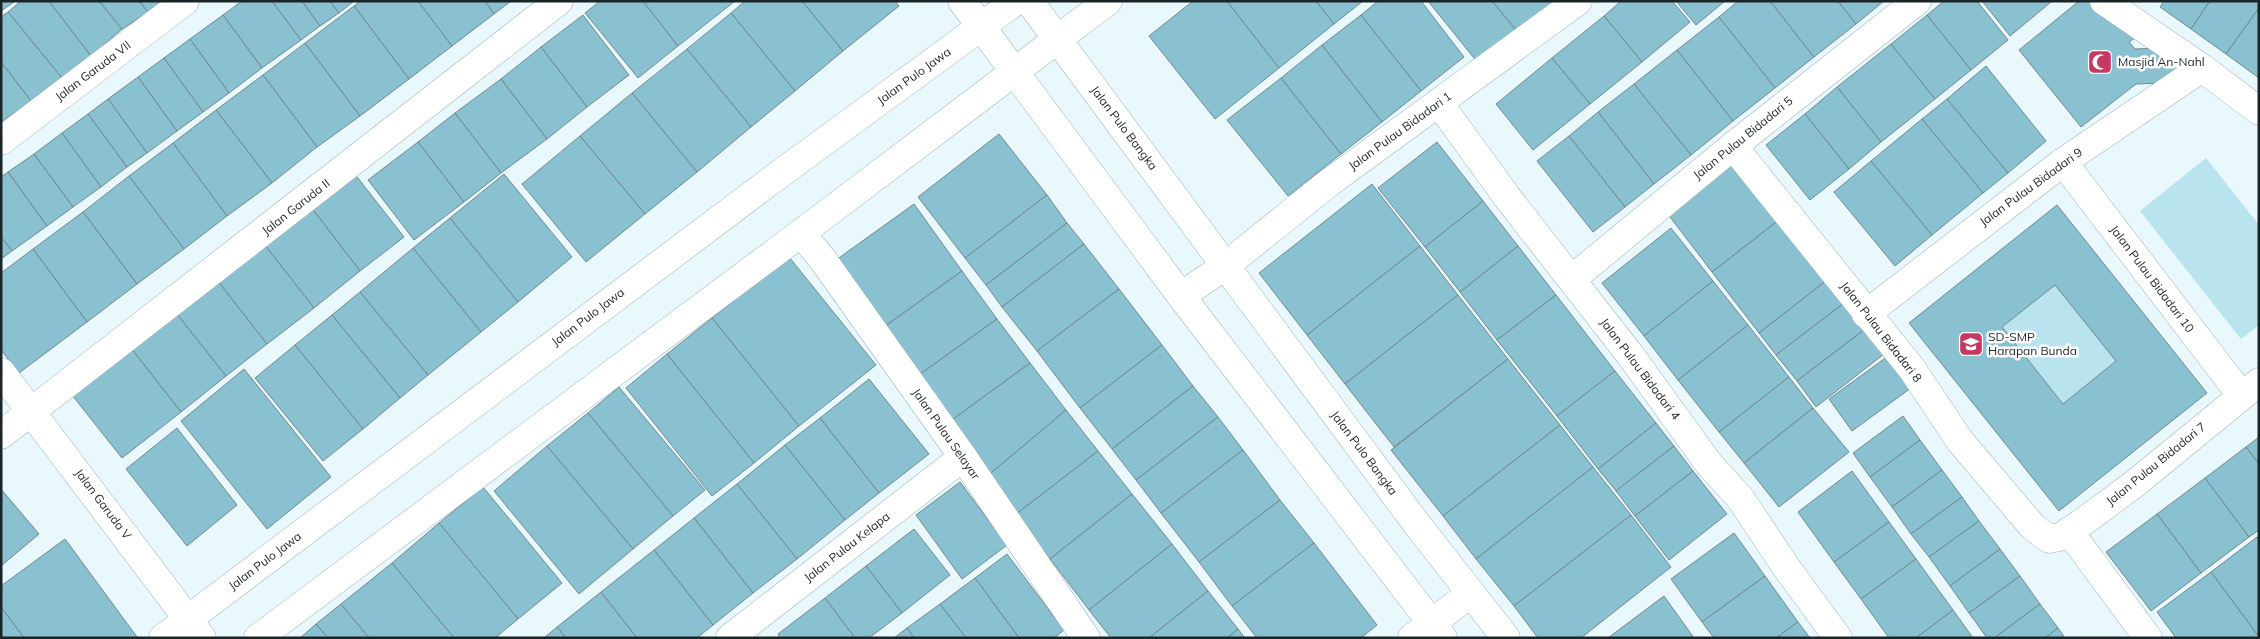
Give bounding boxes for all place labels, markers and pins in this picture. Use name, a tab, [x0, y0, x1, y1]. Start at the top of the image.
mosque icon: Masjid An-Nahl	[2087, 49, 2113, 75]
place label: Masjid An-Nahl	[2118, 54, 2205, 69]
place label: SD-SMP Harapan Bunda	[1988, 329, 2077, 358]
school or university icon: SD-SMP Harapan Bunda	[1958, 331, 1984, 357]

